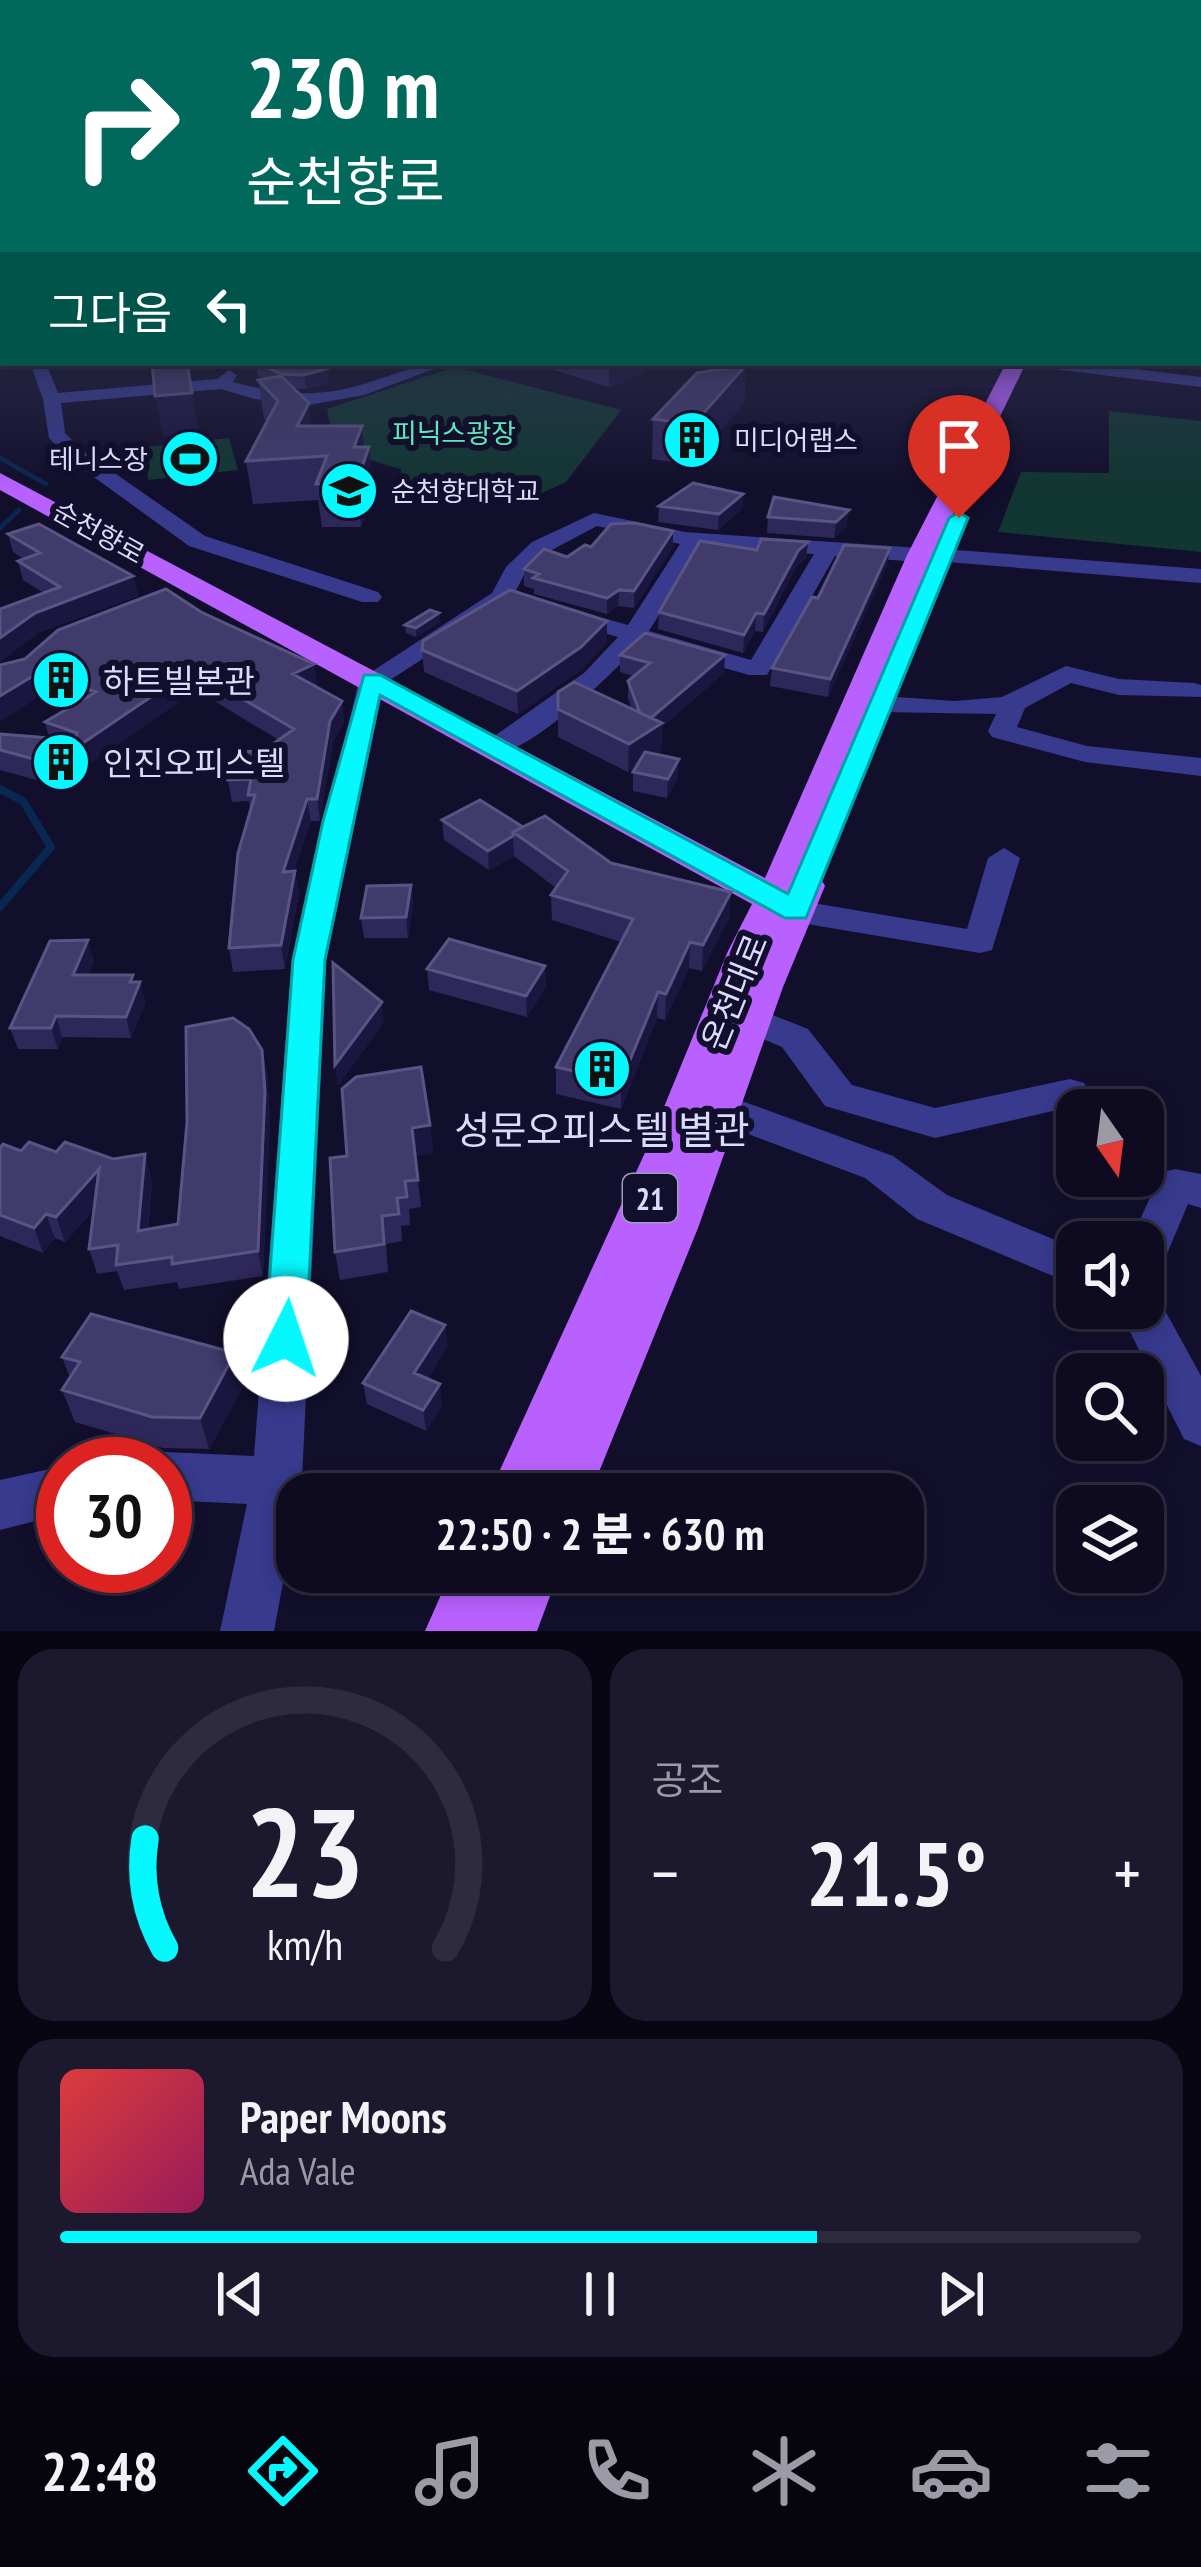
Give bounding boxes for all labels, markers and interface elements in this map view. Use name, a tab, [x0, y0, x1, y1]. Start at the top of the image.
text: 230 m	[246, 32, 439, 141]
icon: right	[48, 48, 204, 204]
text: 순천향로	[246, 146, 445, 216]
icon: left	[196, 276, 262, 342]
text: 그다음	[48, 283, 172, 341]
pin	[908, 395, 1010, 518]
building icon: 미디어랩스	[661, 409, 723, 471]
icon: arrive	[926, 413, 992, 479]
park label: 피닉스광장	[392, 416, 516, 450]
place label: 미디어랩스	[734, 423, 858, 457]
sports icon: 테니스장	[159, 428, 221, 490]
place label: 테니스장	[49, 442, 148, 476]
school or university icon: 순천향대학교	[318, 460, 380, 522]
place label: 순천향대학교	[391, 474, 540, 508]
street label: 순천향로	[47, 493, 151, 571]
building icon: 하트빌본관	[30, 649, 92, 711]
place label: 하트빌본관	[103, 659, 255, 702]
building icon: 인진오피스텔	[30, 731, 92, 793]
place label: 인진오피스텔	[103, 741, 285, 784]
street label: 온천대로	[691, 928, 777, 1056]
building icon: 성문오피스텔 별관	[571, 1038, 633, 1100]
north arrow	[1056, 1089, 1164, 1197]
map controls	[1056, 1089, 1164, 1593]
place label: 성문오피스텔 별관	[454, 1104, 750, 1155]
road number: 21	[623, 1174, 677, 1222]
button: sound	[1056, 1221, 1164, 1329]
position arrow	[223, 1276, 349, 1402]
button: search	[1056, 1353, 1164, 1461]
speed limit sign: 30	[36, 1437, 192, 1593]
button: layers	[1056, 1485, 1164, 1593]
text: 22:50 · 2 분 · 630 m	[435, 1504, 765, 1562]
text: 공조	[652, 1754, 723, 1805]
text: 23	[245, 1770, 364, 1931]
text: 21.5°	[806, 1814, 987, 1931]
text: −	[652, 1830, 679, 1915]
text: +	[1114, 1830, 1141, 1915]
text: km/h	[267, 1916, 343, 1972]
text: Paper Moons	[240, 2087, 447, 2145]
text: Ada Vale	[240, 2145, 356, 2196]
icon: previous	[207, 2261, 273, 2327]
icon: pause	[567, 2261, 633, 2327]
icon: next	[928, 2261, 994, 2327]
icon: directions	[241, 2429, 325, 2513]
icon: music	[408, 2429, 492, 2513]
icon: phone	[575, 2429, 659, 2513]
icon: climate	[742, 2429, 826, 2513]
icon: car	[909, 2429, 993, 2513]
icon: filters	[1076, 2429, 1160, 2513]
text: 22:48	[41, 2436, 158, 2506]

